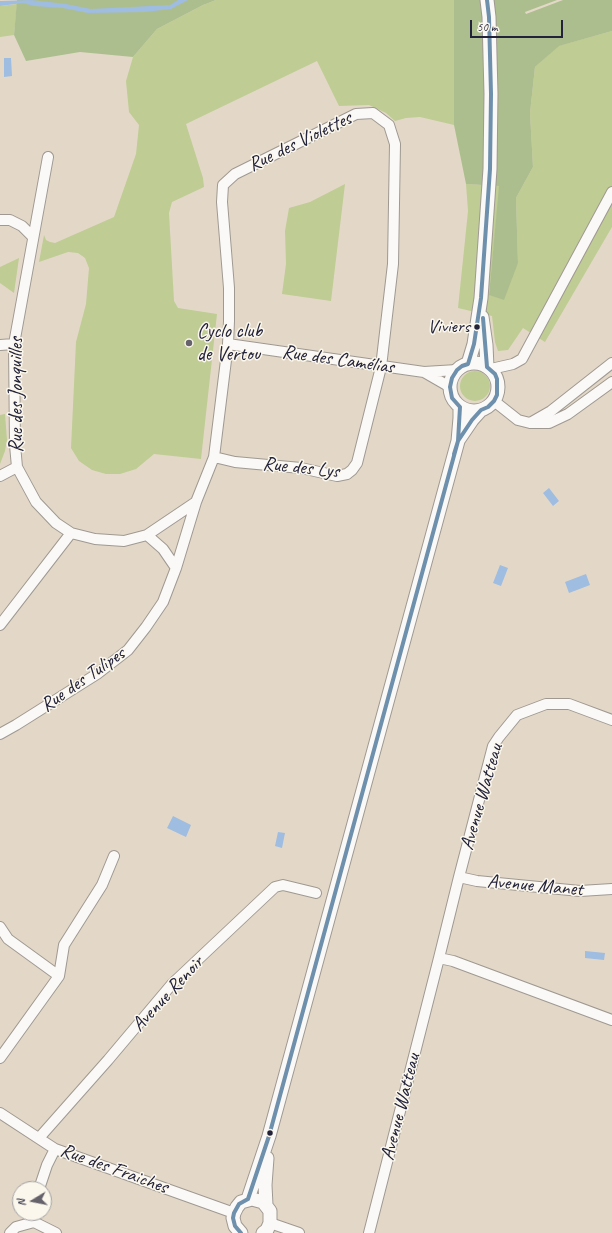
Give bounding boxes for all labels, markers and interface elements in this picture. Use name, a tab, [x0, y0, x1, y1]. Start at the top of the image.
scale bar	[472, 12, 565, 38]
text: 50 m	[477, 19, 497, 35]
street label: Rue des Violettes	[244, 107, 356, 177]
place label: Viviers	[428, 316, 470, 338]
place label: Cyclo club de Vertou	[197, 320, 262, 367]
marker: Viviers	[472, 322, 482, 332]
street label: Rue des Jonquilles	[5, 337, 29, 453]
marker: Cyclo club de Vertou	[184, 338, 194, 348]
street label: Rue des Camélias	[281, 340, 395, 380]
street label: Rue des Lys	[262, 452, 340, 484]
street label: Rue des Tulipes	[36, 642, 130, 718]
street label: Avenue Watteau	[455, 741, 509, 853]
street label: Avenue Manet	[486, 870, 584, 902]
street label: Avenue Renoir	[127, 951, 209, 1037]
street label: Avenue Watteau	[376, 1051, 426, 1163]
unlabelled marker	[265, 1128, 275, 1138]
street label: Rue des Fraiches	[57, 1138, 171, 1200]
north arrow	[12, 1181, 52, 1221]
text: N	[14, 1198, 29, 1207]

